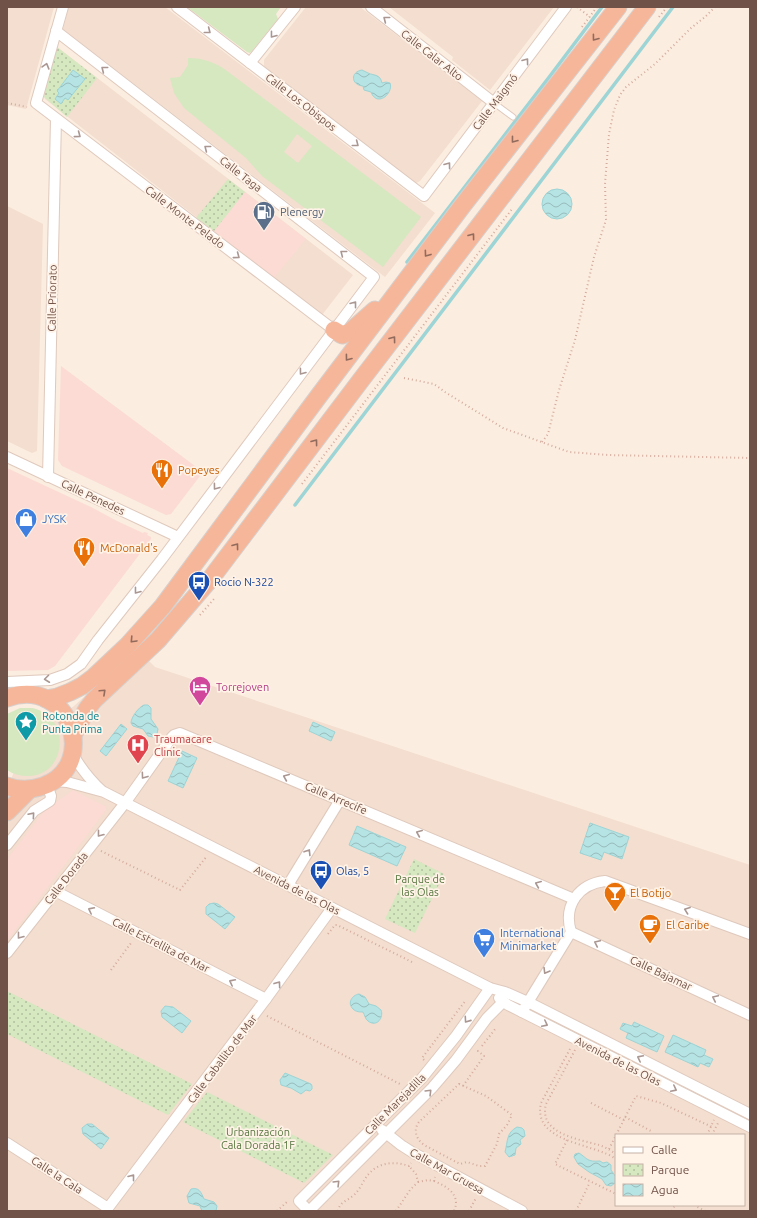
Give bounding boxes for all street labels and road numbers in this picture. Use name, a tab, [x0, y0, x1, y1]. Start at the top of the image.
street label: Calle Calar Alto	[399, 27, 465, 83]
street label: Calle Los Obispos	[263, 71, 339, 133]
street label: Calle Maigmó	[470, 72, 520, 132]
street label: Calle Taga	[218, 154, 264, 194]
street label: Calle Monte Pelado	[143, 183, 227, 251]
street label: Calle Priorato	[45, 264, 59, 332]
street label: Calle Penedes	[59, 477, 127, 517]
street label: Calle Arrecife	[303, 780, 369, 816]
street label: Calle Dorada	[42, 850, 90, 906]
street label: Avenida de las Olas	[252, 863, 342, 917]
street label: Calle Estrellita de Mar	[110, 915, 212, 975]
street label: Calle Bajamar	[628, 953, 695, 993]
street label: Calle Caballito de Mar	[185, 1012, 260, 1105]
street label: Avenida de las Olas	[573, 1034, 663, 1088]
street label: Calle Marejadilla	[362, 1071, 428, 1137]
street label: Calle Mar Gruesa	[408, 1146, 486, 1196]
street label: Calle la Cala	[29, 1154, 85, 1196]

